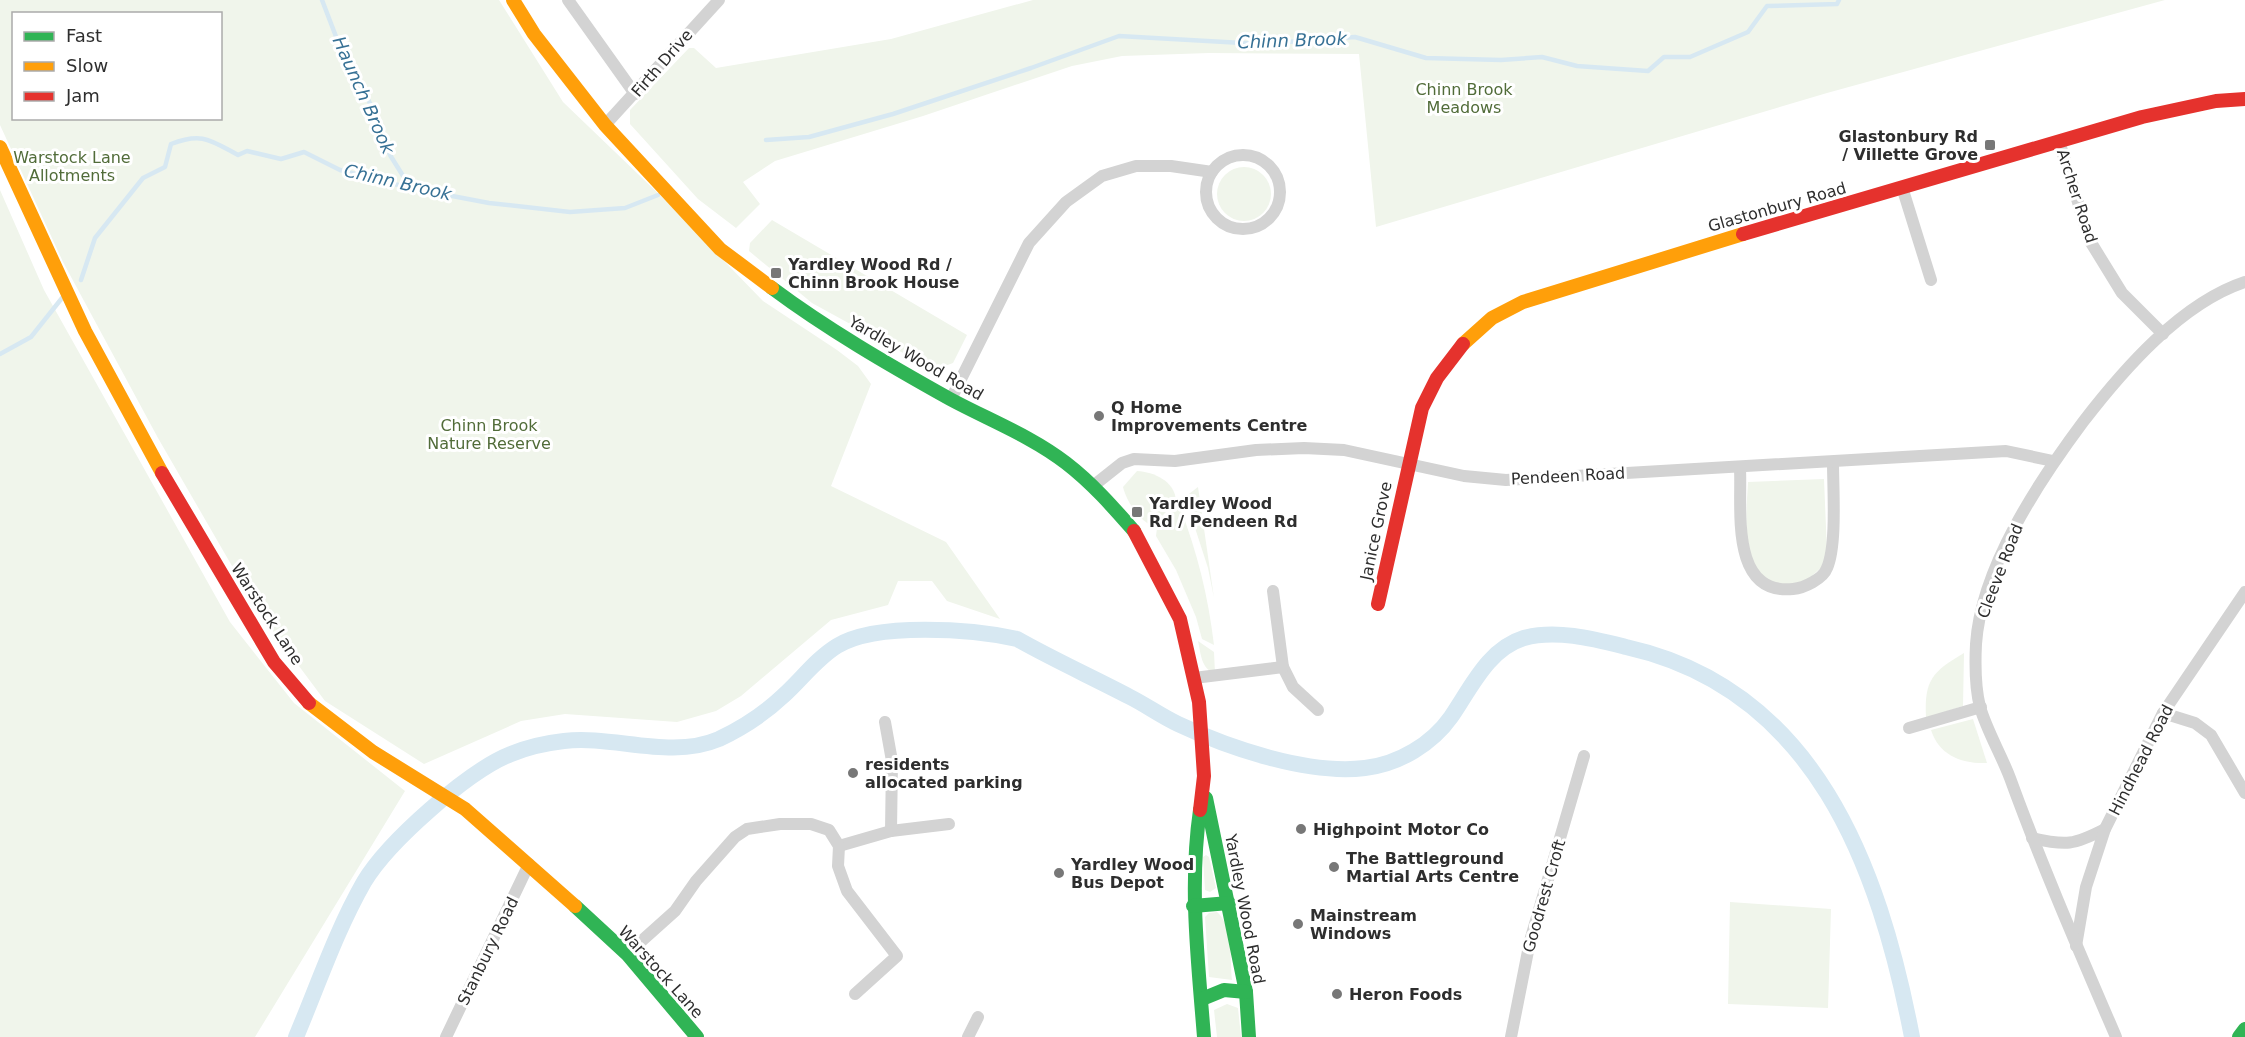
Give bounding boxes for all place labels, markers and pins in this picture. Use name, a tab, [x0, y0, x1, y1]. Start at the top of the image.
place label: Glastonbury Rd / Villette Grove	[1839, 127, 1978, 164]
marker: Glastonbury Rd / Villette Grove	[1983, 138, 1997, 152]
place label: Yardley Wood Rd / Chinn Brook House	[787, 255, 960, 292]
marker: Yardley Wood Rd / Chinn Brook House	[769, 266, 783, 280]
place label: Q Home Improvements Centre	[1111, 398, 1307, 435]
marker: Q Home Improvements Centre	[1092, 409, 1106, 423]
place label: Yardley Wood Rd / Pendeen Rd	[1148, 494, 1298, 531]
marker: Yardley Wood Rd / Pendeen Rd	[1130, 505, 1144, 519]
place label: residents allocated parking	[865, 755, 1023, 792]
marker: residents allocated parking	[846, 766, 860, 780]
place label: Highpoint Motor Co	[1313, 820, 1489, 839]
marker: Highpoint Motor Co	[1294, 822, 1308, 836]
place label: The Battleground Martial Arts Centre	[1346, 849, 1519, 886]
place label: Yardley Wood Bus Depot	[1070, 855, 1194, 892]
marker: The Battleground Martial Arts Centre	[1327, 860, 1341, 874]
marker: Yardley Wood Bus Depot	[1052, 866, 1066, 880]
place label: Mainstream Windows	[1310, 906, 1417, 943]
marker: Mainstream Windows	[1291, 917, 1305, 931]
place label: Heron Foods	[1349, 985, 1462, 1004]
marker: Heron Foods	[1330, 987, 1344, 1001]

